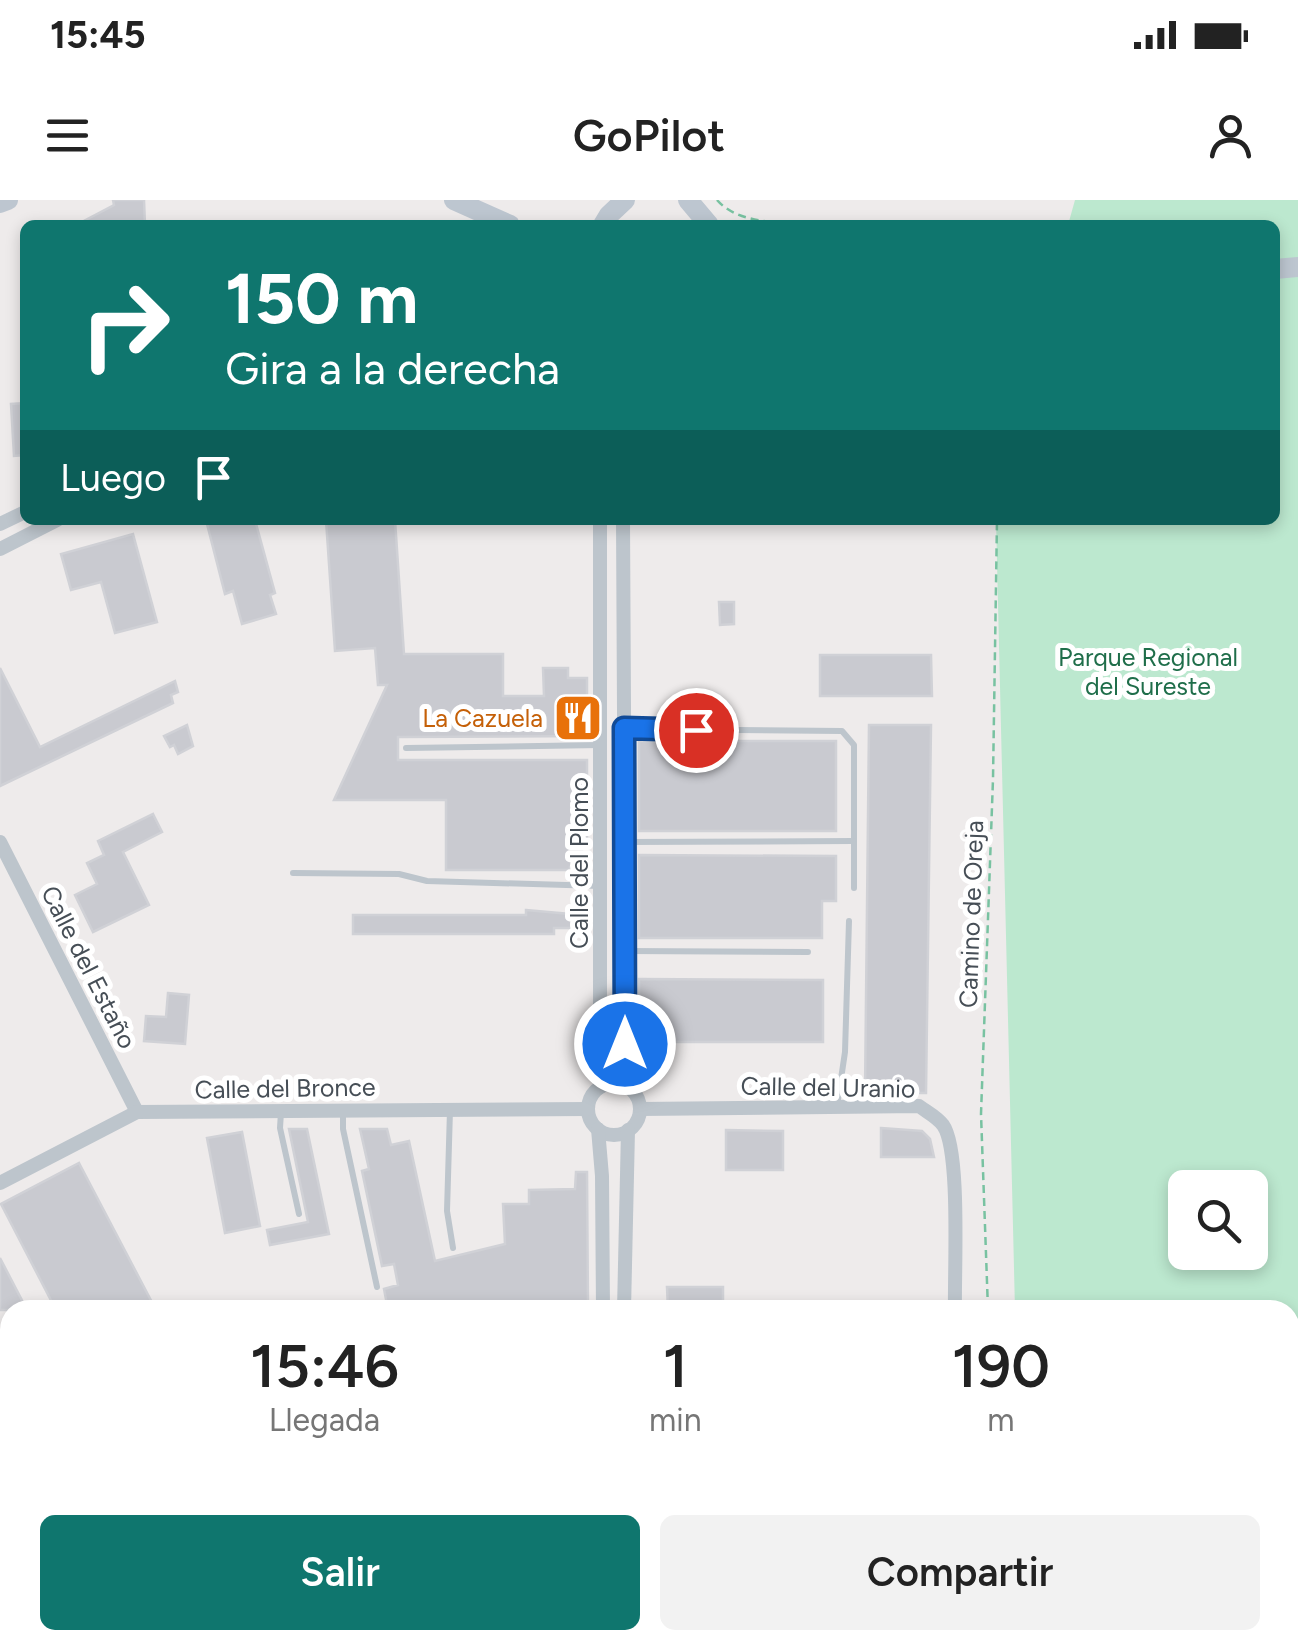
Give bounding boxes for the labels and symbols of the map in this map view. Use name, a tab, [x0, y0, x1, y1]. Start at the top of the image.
park label: Parque Regional del Sureste	[1058, 642, 1238, 701]
pin	[654, 688, 739, 773]
restaurant icon: La Cazuela	[552, 692, 604, 744]
place label: La Cazuela	[422, 703, 543, 733]
street label: Calle del Plomo	[564, 777, 594, 949]
street label: Camino de Oreja	[953, 820, 989, 1008]
street label: Calle del Estaño	[35, 881, 143, 1053]
position arrow	[573, 992, 677, 1096]
street label: Calle del Uranio	[740, 1070, 916, 1104]
street label: Calle del Bronce	[194, 1071, 376, 1105]

